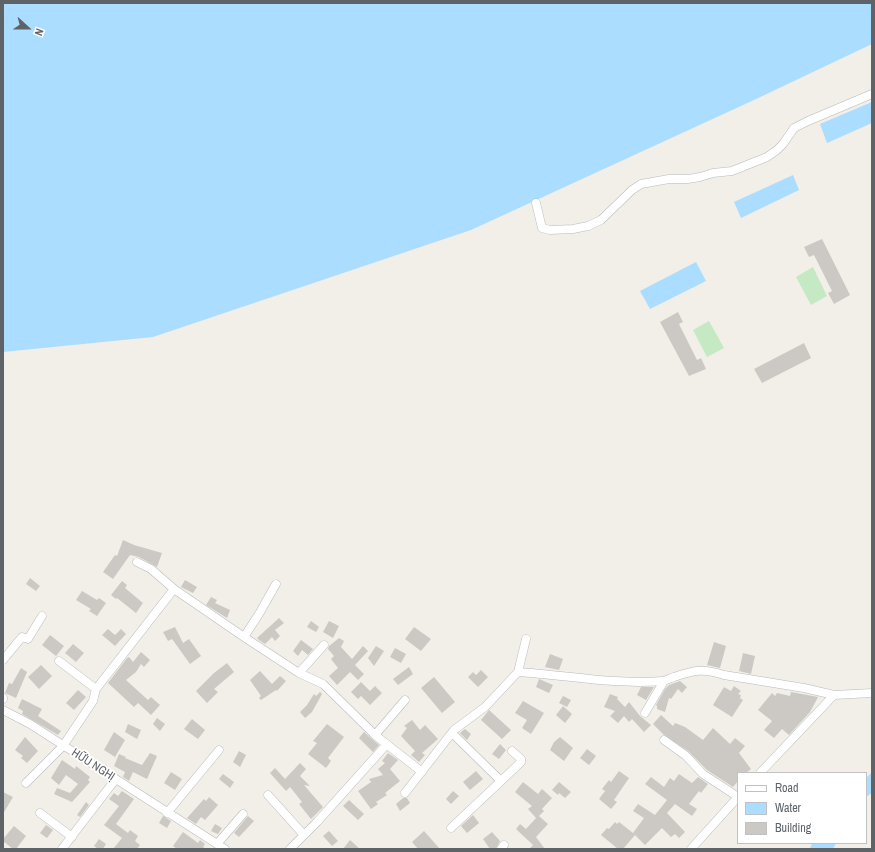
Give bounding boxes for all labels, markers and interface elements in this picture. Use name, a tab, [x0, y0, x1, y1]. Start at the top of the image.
north arrow	[8, 8, 48, 48]
text: N	[32, 27, 47, 38]
street label: HỮU NGHỊ	[69, 746, 117, 784]
legend	[737, 772, 867, 844]
text: Road	[775, 780, 799, 796]
text: Water	[775, 800, 801, 816]
text: Building	[775, 820, 811, 836]

